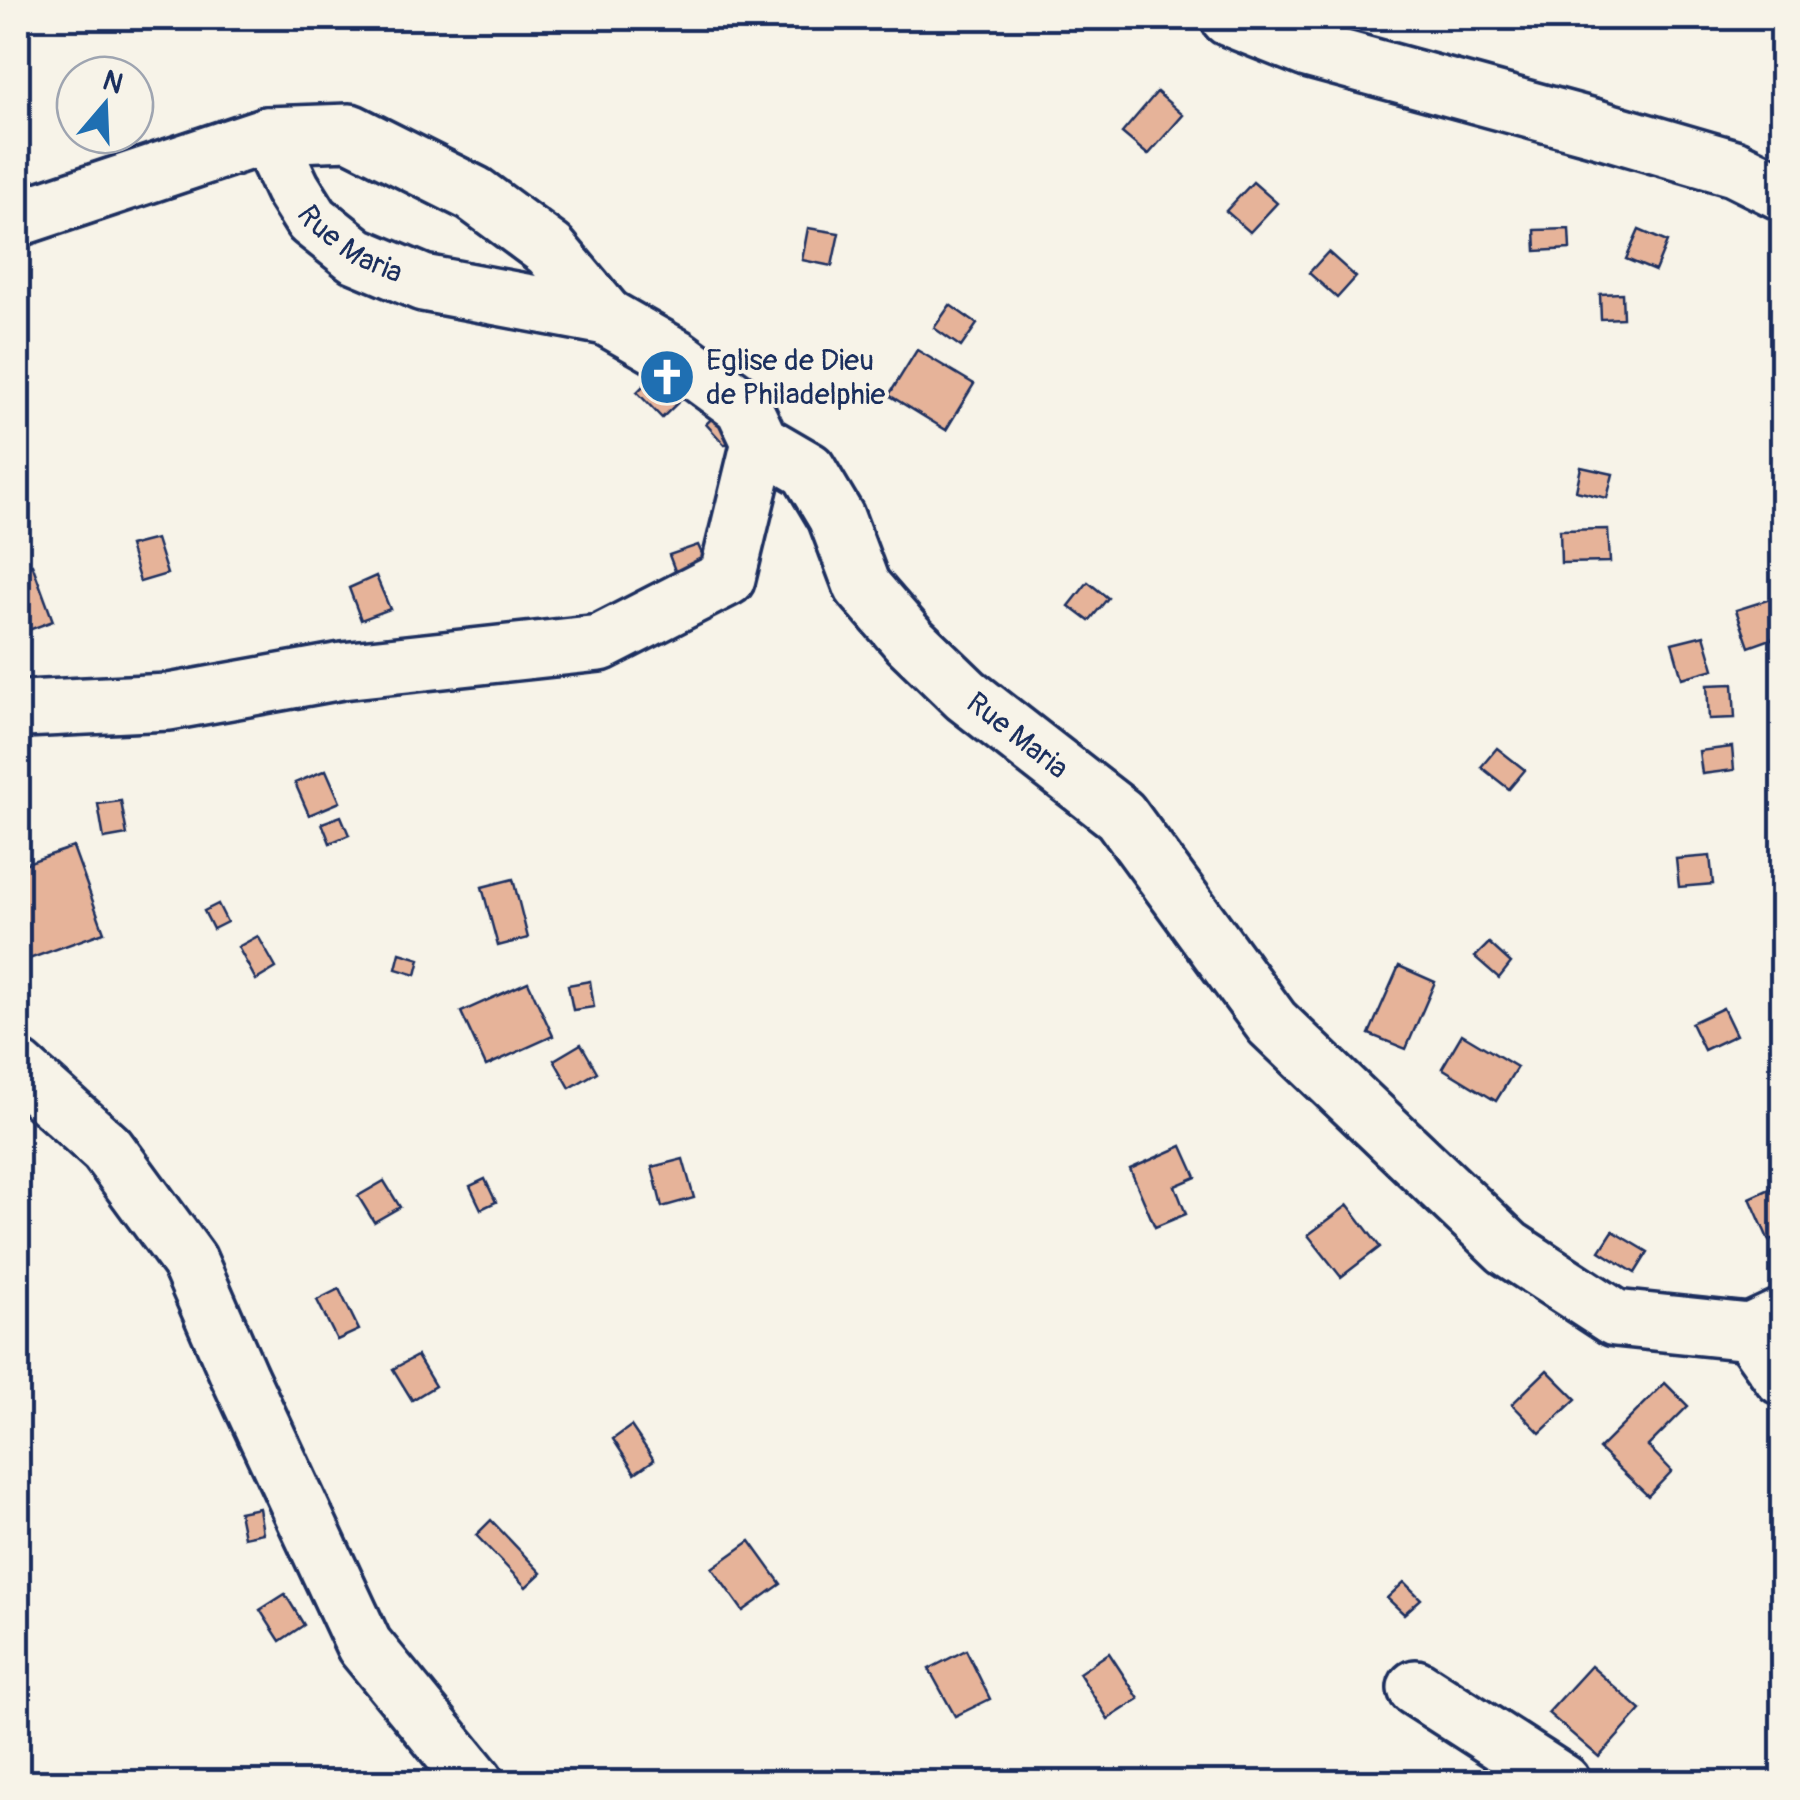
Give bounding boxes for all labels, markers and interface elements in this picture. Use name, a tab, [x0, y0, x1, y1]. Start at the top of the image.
north arrow	[55, 55, 155, 155]
text: N	[98, 63, 127, 102]
street label: Rue Maria	[289, 198, 408, 291]
place label: Eglise de Dieu de Philadelphie	[706, 342, 885, 413]
church icon: Eglise de Dieu de Philadelphie	[637, 347, 697, 407]
street label: Rue Maria	[959, 684, 1076, 786]

